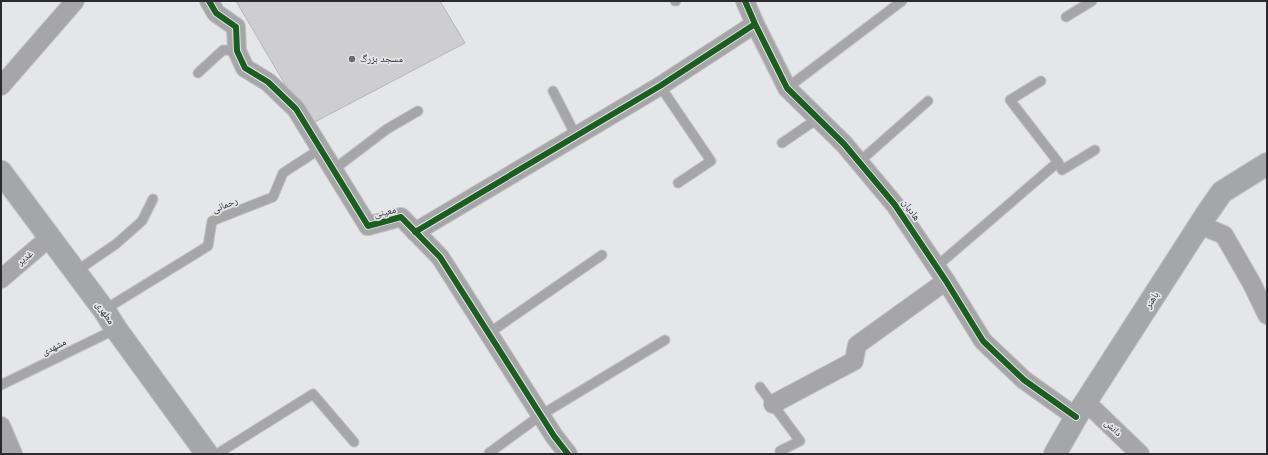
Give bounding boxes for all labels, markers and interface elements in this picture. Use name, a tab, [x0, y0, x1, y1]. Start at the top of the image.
place label: مسجد بزرگ	[360, 53, 403, 65]
marker: مسجد بزرگ	[347, 54, 357, 64]
street label: رحمانی	[210, 194, 240, 216]
street label: هادیان	[899, 197, 923, 223]
street label: معینی	[373, 204, 397, 220]
street label: غدیر	[14, 248, 35, 269]
street label: باهنر	[1142, 289, 1162, 311]
street label: مطهری	[93, 299, 117, 327]
street label: مشهدی	[40, 336, 69, 358]
street label: دانش	[1102, 417, 1124, 439]

